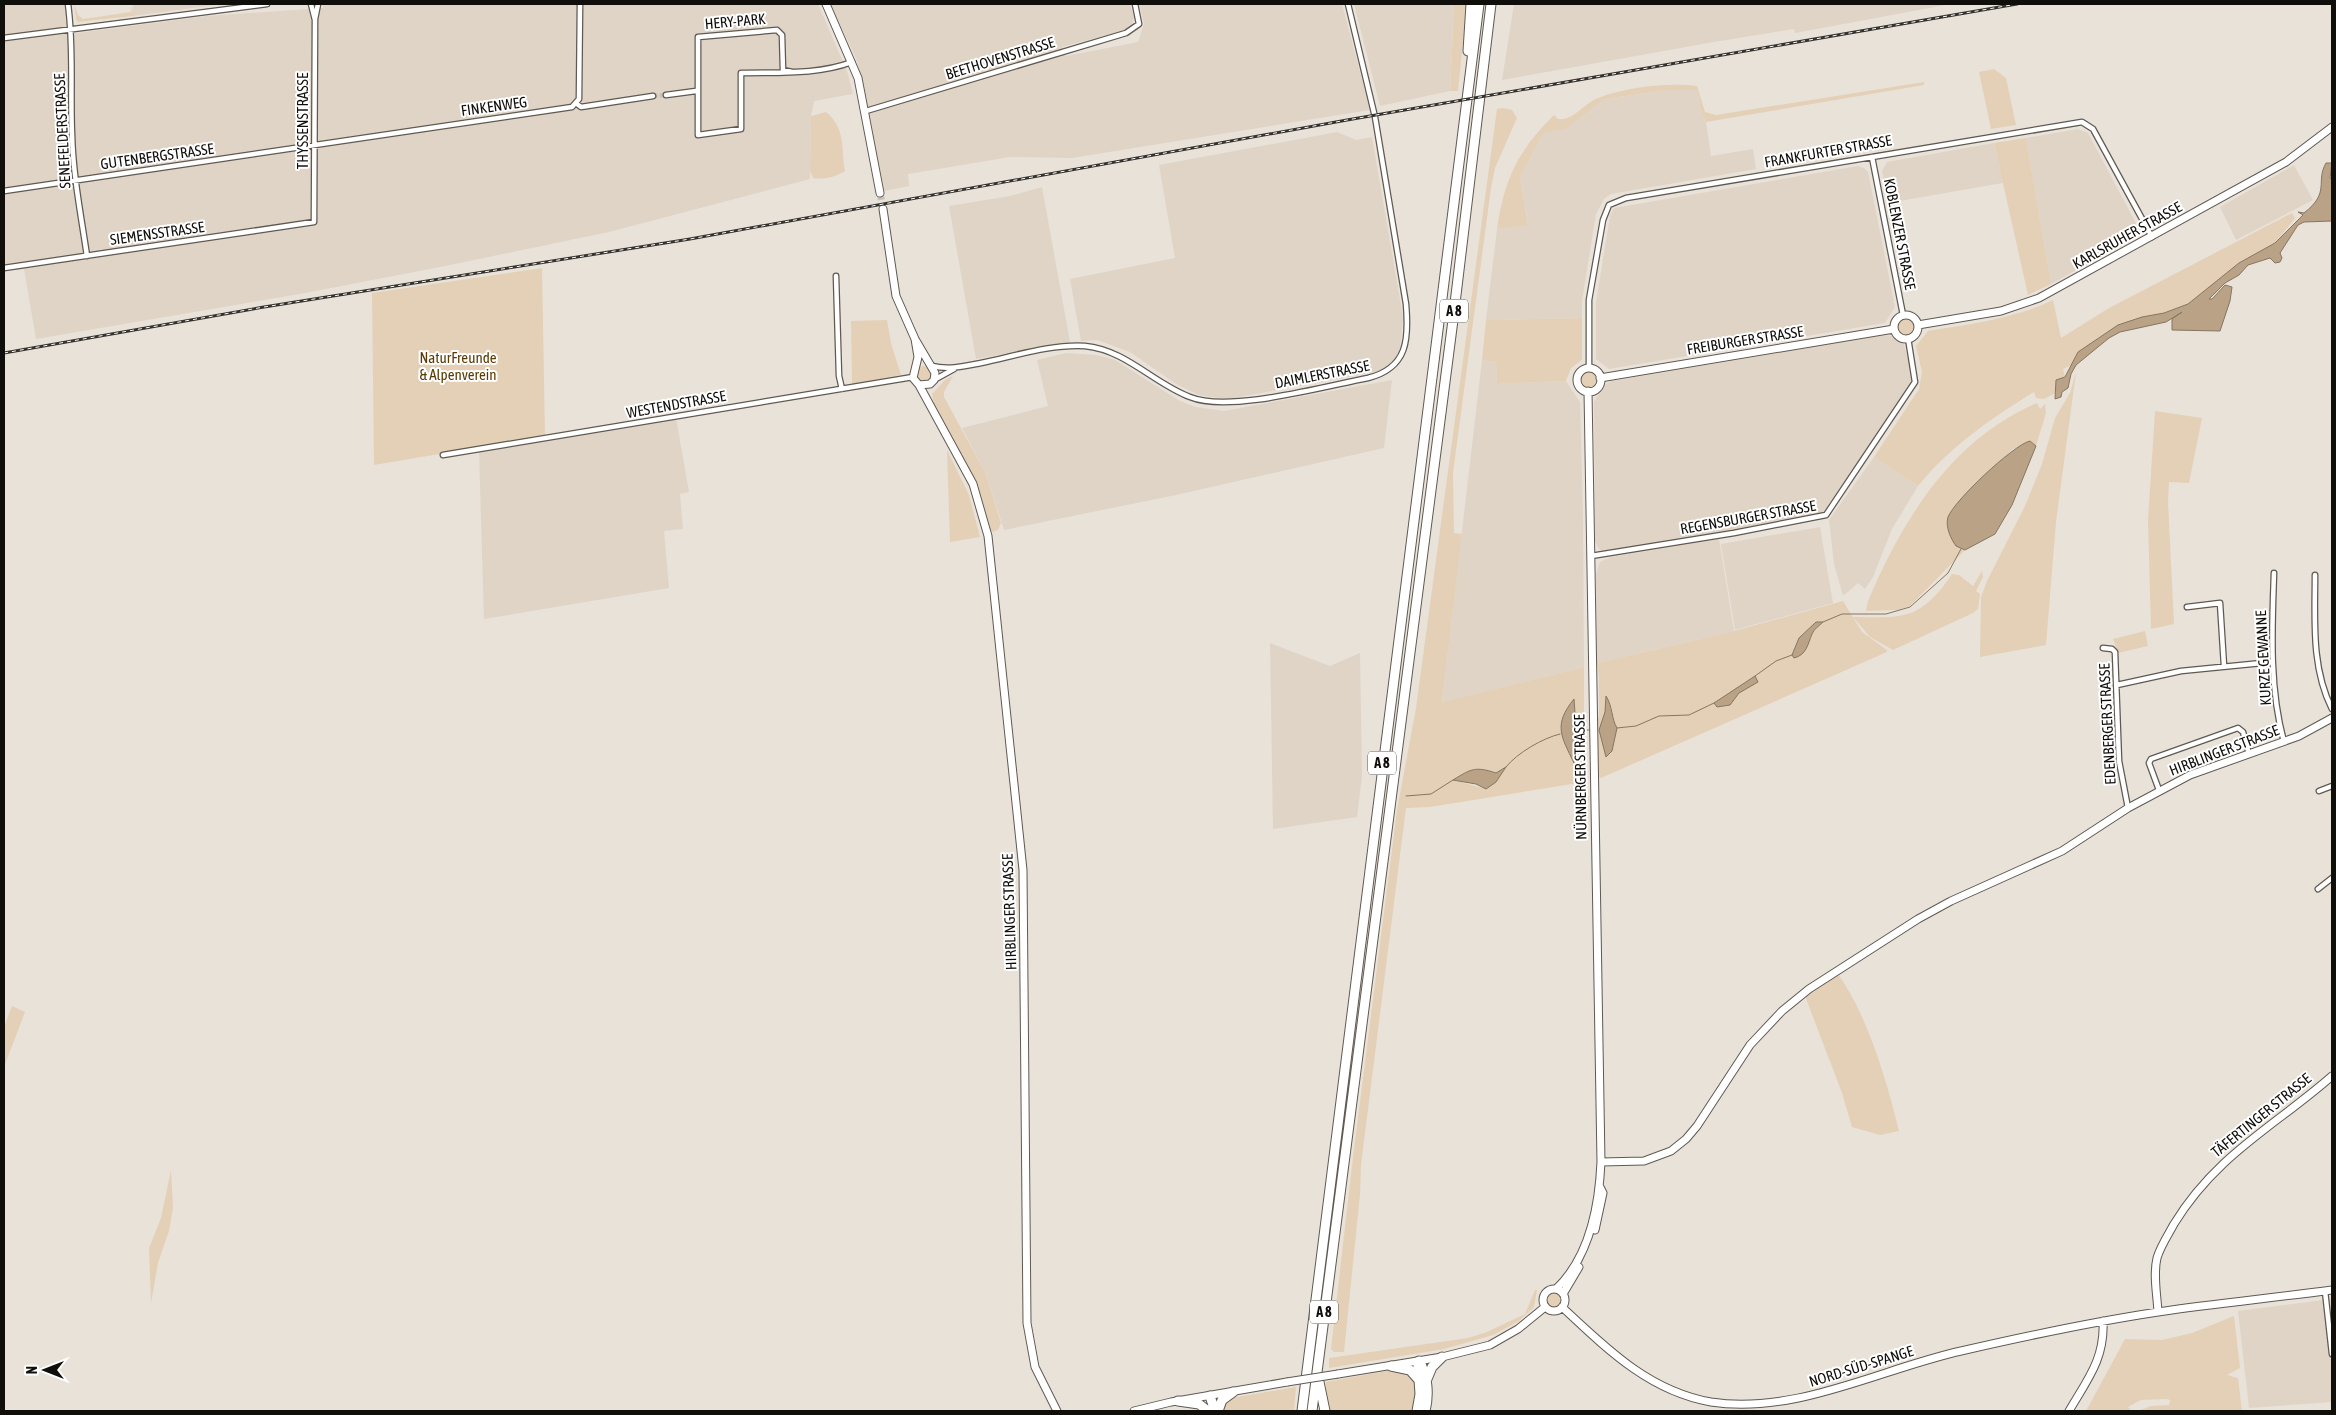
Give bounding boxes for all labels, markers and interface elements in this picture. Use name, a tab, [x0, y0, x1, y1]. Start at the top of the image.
street label: HERY-PARK	[704, 10, 767, 32]
street label: BEETHOVENSTRASSE	[943, 33, 1057, 83]
street label: SENEFELDERSTRASSE	[50, 72, 74, 189]
street label: THYSSENSTRASSE	[294, 72, 311, 169]
street label: FINKENWEG	[460, 93, 528, 119]
street label: FRANKFURTER STRASSE	[1763, 131, 1893, 171]
street label: GUTENBERGSTRASSE	[99, 140, 215, 172]
street label: KOBLENZER STRASSE	[1881, 177, 1919, 292]
street label: KARLSRUHER STRASSE	[2070, 198, 2185, 272]
street label: SIEMENSSTRASSE	[109, 218, 206, 248]
road number: A 8	[1440, 300, 1468, 322]
street label: FREIBURGER STRASSE	[1686, 322, 1805, 358]
park label: NaturFreunde & Alpenverein	[419, 349, 497, 383]
street label: DAIMLERSTRASSE	[1273, 356, 1371, 392]
street label: WESTENDSTRASSE	[625, 387, 728, 421]
street label: REGENSBURGER STRASSE	[1679, 497, 1818, 537]
street label: KURZE GEWANNE	[2252, 609, 2274, 706]
street label: EDENBERGER STRASSE	[2095, 662, 2119, 785]
street label: NÜRNBERGER STRASSE	[1570, 713, 1590, 840]
street label: HIRBLINGER STRASSE	[2167, 721, 2282, 779]
road number: A 8	[1368, 751, 1396, 774]
street label: HIRBLINGER STRASSE	[998, 853, 1020, 970]
street label: TÄFERTINGER STRASSE	[2208, 1069, 2315, 1160]
road number: A 8	[1310, 1300, 1338, 1324]
street label: NORD-SÜD-SPANGE	[1807, 1342, 1916, 1390]
north arrow	[20, 1345, 70, 1395]
text: N	[24, 1366, 40, 1374]

